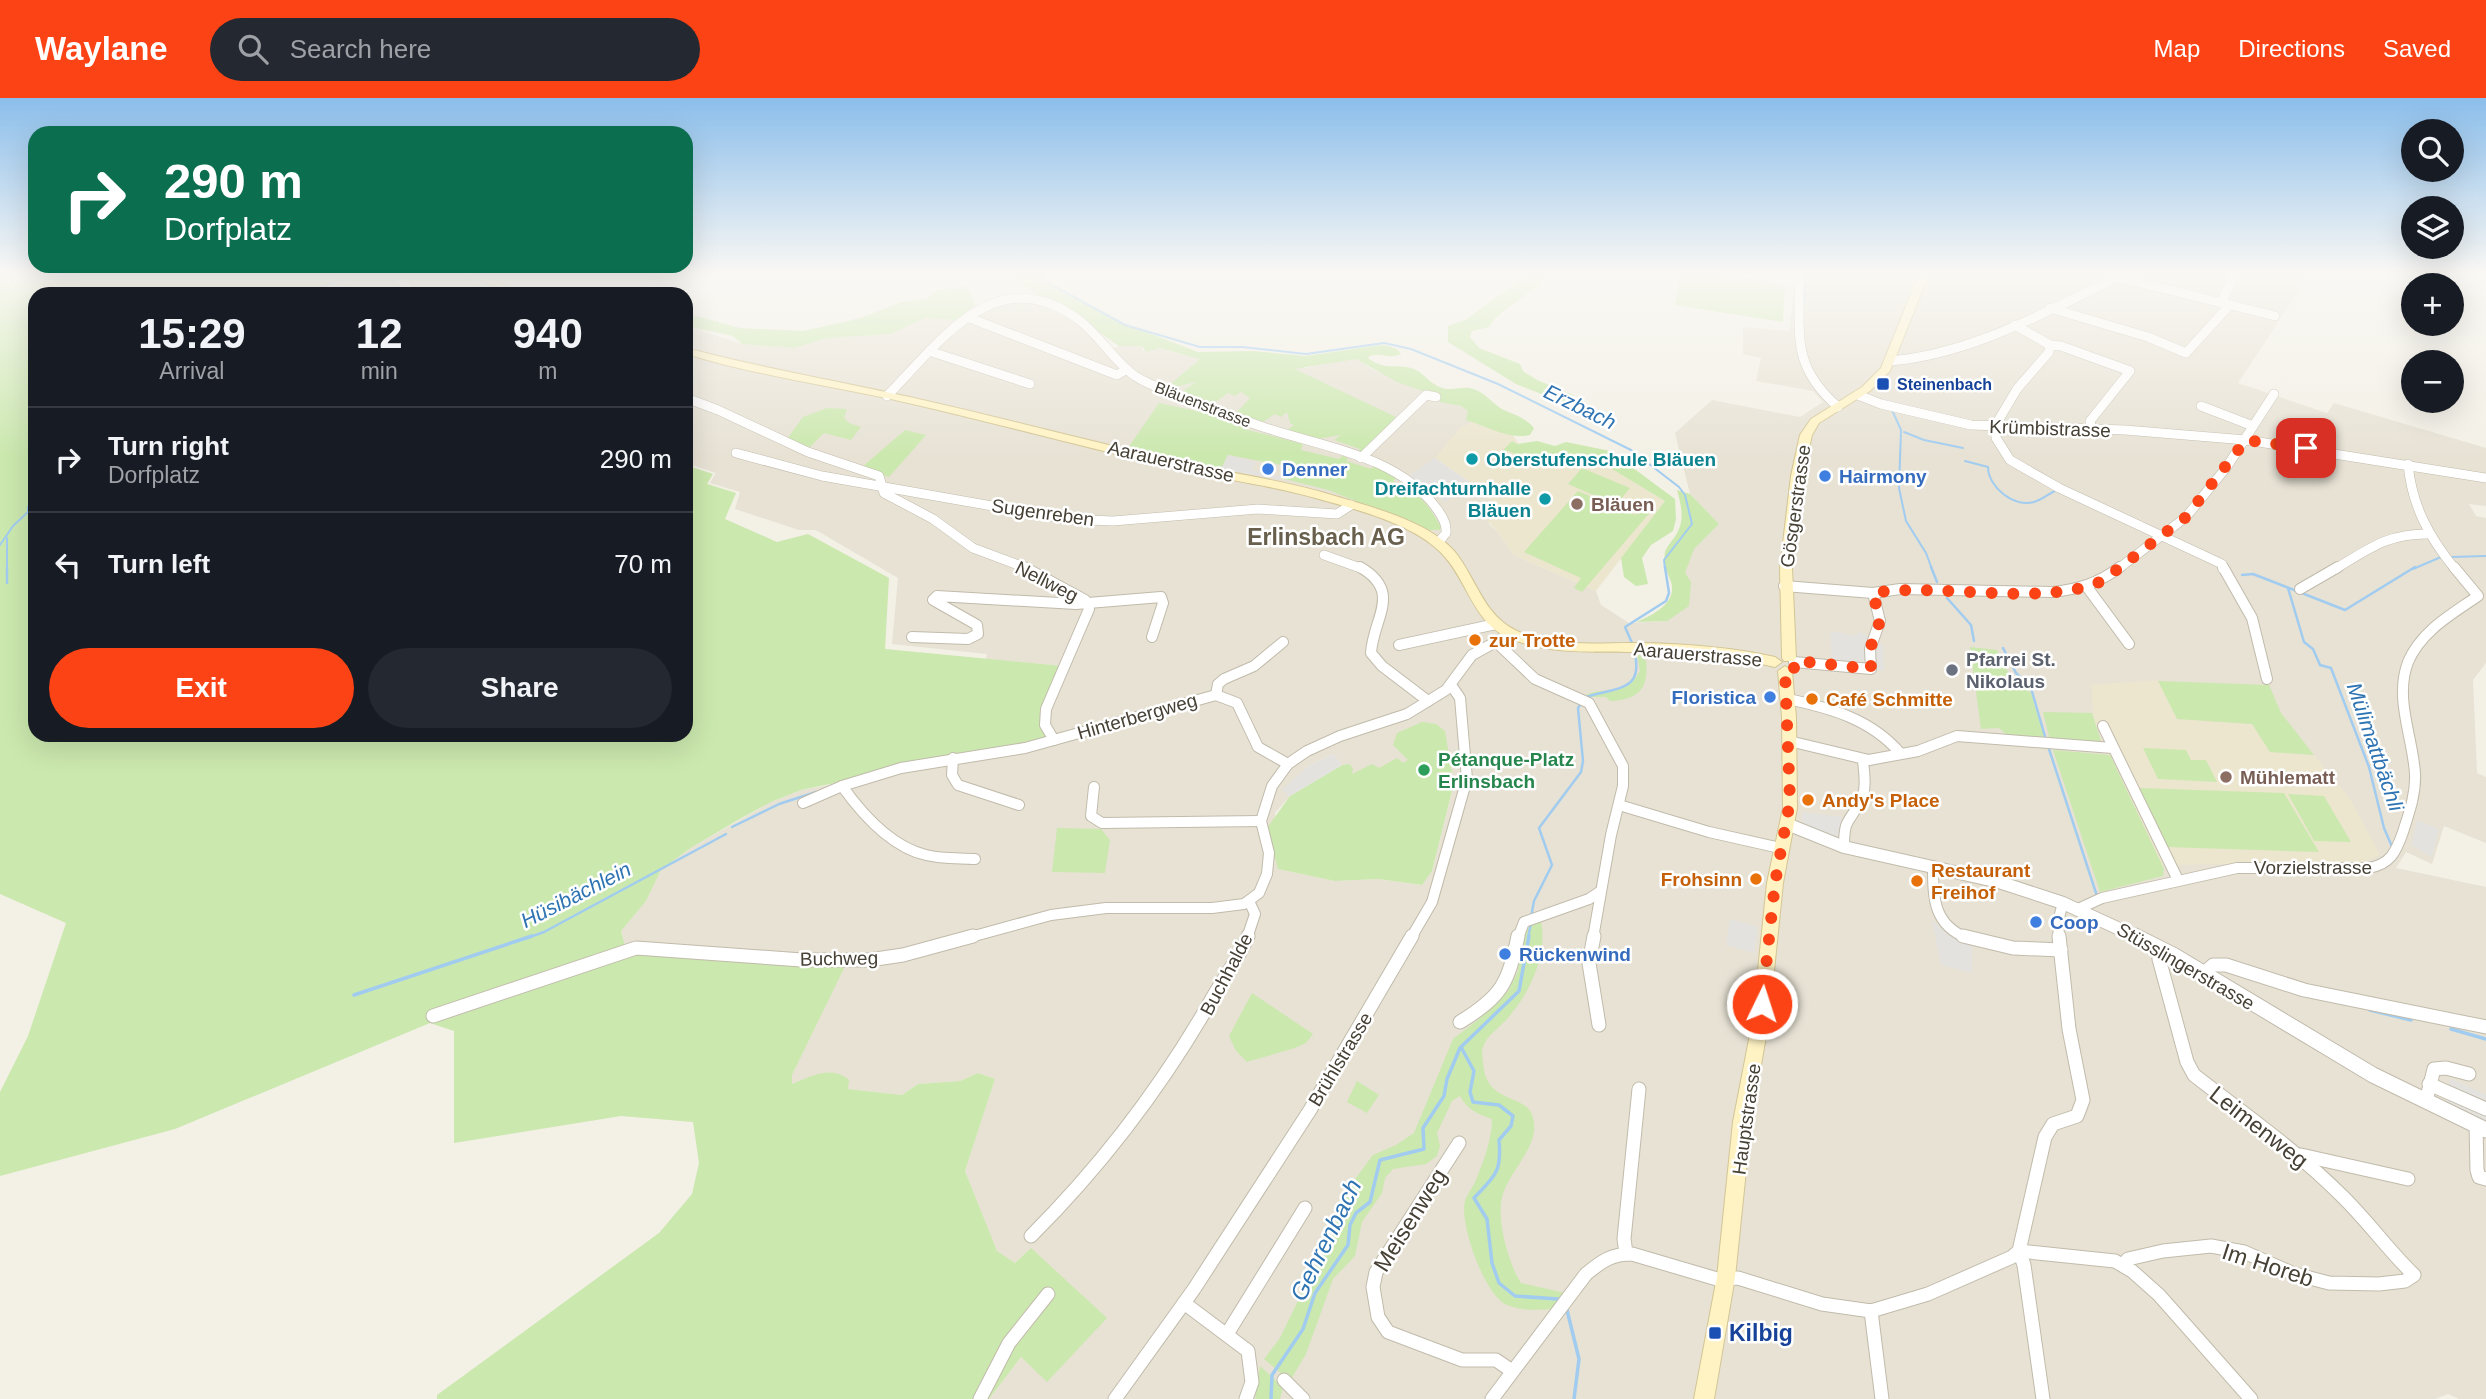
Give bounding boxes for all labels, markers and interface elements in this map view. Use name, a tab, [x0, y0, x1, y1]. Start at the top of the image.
search box	[210, 18, 700, 81]
text: Waylane	[35, 30, 168, 67]
icon: search	[234, 30, 272, 68]
text: Search here	[290, 34, 431, 64]
text: Map	[2154, 35, 2200, 62]
text: Directions	[2238, 35, 2345, 62]
text: Saved	[2383, 35, 2451, 62]
map controls	[2401, 119, 2464, 413]
button: search	[2401, 119, 2464, 182]
icon: right	[49, 154, 140, 245]
text: 290 m	[164, 154, 303, 208]
button: layers	[2401, 196, 2464, 259]
text: Dorfplatz	[164, 211, 292, 247]
button: +	[2401, 273, 2464, 336]
text: 15:29	[138, 310, 246, 357]
text: 12	[356, 310, 403, 357]
text: 940	[513, 310, 583, 357]
button: −	[2401, 350, 2464, 413]
text: Arrival	[159, 358, 224, 384]
text: min	[361, 358, 398, 384]
text: m	[538, 358, 557, 384]
marker: Steinenbach	[1875, 376, 1891, 392]
place label: Steinenbach	[1897, 376, 1992, 393]
street label: Bläuenstrasse	[1152, 378, 1253, 431]
water label: Erzbach	[1541, 379, 1620, 434]
street label: Krümbistrasse	[1989, 416, 2111, 441]
pin	[2276, 418, 2336, 478]
icon: arrive	[2287, 429, 2325, 467]
text: Turn right	[108, 431, 229, 461]
street label: Aarauerstrasse	[1106, 437, 1236, 486]
icon: right	[49, 441, 87, 479]
street label: Gösgerstrasse	[1777, 443, 1814, 569]
text: 290 m	[600, 444, 672, 474]
place label: Oberstufenschule Bläuen	[1486, 449, 1716, 470]
marker: Oberstufenschule Bläuen	[1464, 451, 1480, 467]
place label: Denner	[1282, 459, 1348, 480]
marker: Denner	[1260, 461, 1276, 477]
text: Dorfplatz	[108, 462, 200, 488]
place label: Hairmony	[1839, 466, 1927, 487]
marker: Hairmony	[1817, 468, 1833, 484]
place label: Dreifachturnhalle Bläuen	[1375, 478, 1531, 521]
marker: Dreifachturnhalle Bläuen	[1537, 491, 1553, 507]
place label: Bläuen	[1591, 494, 1654, 515]
street label: Sugenreben	[990, 495, 1096, 530]
marker: Bläuen	[1569, 496, 1585, 512]
district label: Erlinsbach AG	[1247, 524, 1405, 550]
icon: left	[49, 546, 87, 584]
text: Turn left	[108, 549, 210, 579]
text: 70 m	[614, 549, 672, 579]
street label: Nellweg	[1012, 557, 1082, 606]
place label: zur Trotte	[1489, 630, 1576, 651]
marker: zur Trotte	[1467, 632, 1483, 648]
street label: Aarauerstrasse	[1633, 638, 1763, 671]
button: Exit	[49, 648, 354, 728]
button: Share	[368, 648, 672, 728]
place label: Pfarrei St. Nikolaus	[1966, 649, 2056, 692]
marker: Pfarrei St. Nikolaus	[1944, 662, 1960, 678]
water label: Mülimattbächli	[2343, 680, 2409, 815]
place label: Floristica	[1672, 687, 1756, 708]
street label: Hinterbergweg	[1075, 689, 1199, 744]
marker: Floristica	[1762, 689, 1778, 705]
place label: Café Schmitte	[1826, 689, 1953, 710]
marker: Café Schmitte	[1804, 691, 1820, 707]
place label: Pétanque-Platz Erlinsbach	[1438, 749, 1574, 792]
marker: Pétanque-Platz Erlinsbach	[1416, 762, 1432, 778]
place label: Mühlematt	[2240, 767, 2336, 788]
marker: Mühlematt	[2218, 769, 2234, 785]
place label: Andy's Place	[1822, 790, 1940, 811]
marker: Andy's Place	[1800, 792, 1816, 808]
water label: Hüsibächlein	[517, 857, 635, 932]
street label: Vorzielstrasse	[2254, 857, 2372, 878]
place label: Restaurant Freihof	[1931, 860, 2031, 903]
place label: Frohsinn	[1661, 869, 1742, 890]
marker: Frohsinn	[1748, 871, 1764, 887]
marker: Restaurant Freihof	[1909, 873, 1925, 889]
place label: Coop	[2050, 912, 2099, 933]
marker: Coop	[2028, 914, 2044, 930]
street label: Stüsslingerstrasse	[2113, 919, 2258, 1014]
street label: Buchhalde	[1196, 930, 1257, 1019]
place label: Rückenwind	[1519, 944, 1631, 965]
marker: Rückenwind	[1497, 946, 1513, 962]
street label: Buchweg	[800, 947, 878, 970]
position arrow	[1725, 967, 1799, 1041]
street label: Brühlstrasse	[1304, 1009, 1377, 1110]
street label: Hauptstrasse	[1728, 1062, 1765, 1176]
street label: Leimenweg	[2205, 1081, 2313, 1173]
street label: Meisenweg	[1368, 1164, 1452, 1276]
water label: Gehrenbach	[1284, 1175, 1367, 1305]
street label: Im Horeb	[2219, 1238, 2317, 1292]
place label: Kilbig	[1729, 1320, 1793, 1346]
marker: Kilbig	[1707, 1325, 1723, 1341]

